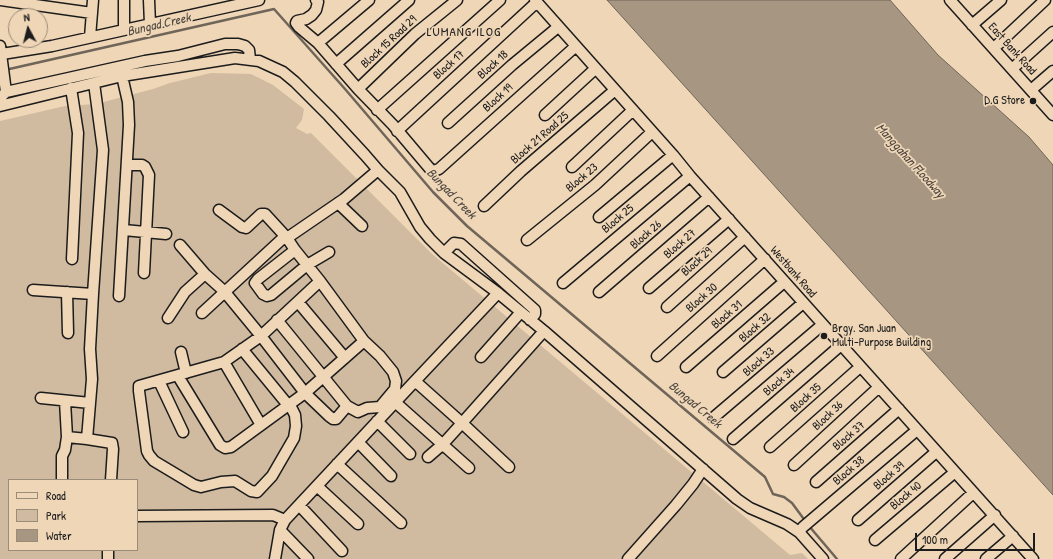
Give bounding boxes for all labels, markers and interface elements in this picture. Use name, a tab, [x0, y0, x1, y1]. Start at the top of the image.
north arrow	[8, 8, 48, 48]
text: N	[23, 10, 30, 24]
water label: Bungad Creek	[126, 10, 192, 40]
street label: Block 15 Road 29	[358, 12, 420, 72]
street label: East Bank Road	[985, 20, 1039, 78]
district label: LUMANG ILOG	[427, 25, 501, 41]
street label: Block 17	[431, 47, 467, 83]
street label: Block 18	[475, 48, 511, 82]
street label: Block 19	[480, 81, 516, 115]
place label: D.G Store	[984, 94, 1025, 108]
marker: D.G Store	[1028, 96, 1038, 106]
street label: Block 21 Road 25	[508, 109, 572, 167]
water label: Manggahan Floodway	[872, 120, 948, 202]
street label: Block 23	[563, 160, 601, 196]
water label: Bungad Creek	[423, 165, 479, 223]
street label: Block 25	[599, 202, 637, 236]
street label: Block 26	[627, 217, 665, 253]
street label: Block 27	[661, 226, 699, 262]
street label: Westbank Road	[767, 243, 819, 301]
street label: Block 29	[679, 244, 715, 280]
street label: Block 30	[683, 280, 721, 316]
street label: Block 31	[709, 298, 745, 332]
street label: Block 32	[736, 310, 774, 346]
place label: Brgy. San Juan Multi-Purpose Building	[832, 322, 931, 350]
marker: Brgy. San Juan Multi-Purpose Building	[819, 331, 829, 341]
street label: Block 33	[740, 344, 778, 380]
street label: Block 34	[761, 365, 797, 399]
water label: Bungad Creek	[665, 378, 725, 432]
street label: Block 35	[787, 380, 825, 416]
street label: Block 36	[810, 398, 846, 434]
street label: Block 37	[830, 418, 868, 454]
street label: Block 38	[830, 453, 868, 489]
street label: Block 39	[871, 459, 907, 493]
legend	[8, 479, 138, 551]
street label: Block 40	[887, 479, 925, 513]
text: Road	[46, 487, 66, 504]
text: Park	[46, 507, 66, 524]
scale bar	[917, 525, 1037, 551]
text: Water	[46, 527, 72, 544]
text: 100 m	[922, 531, 948, 548]

